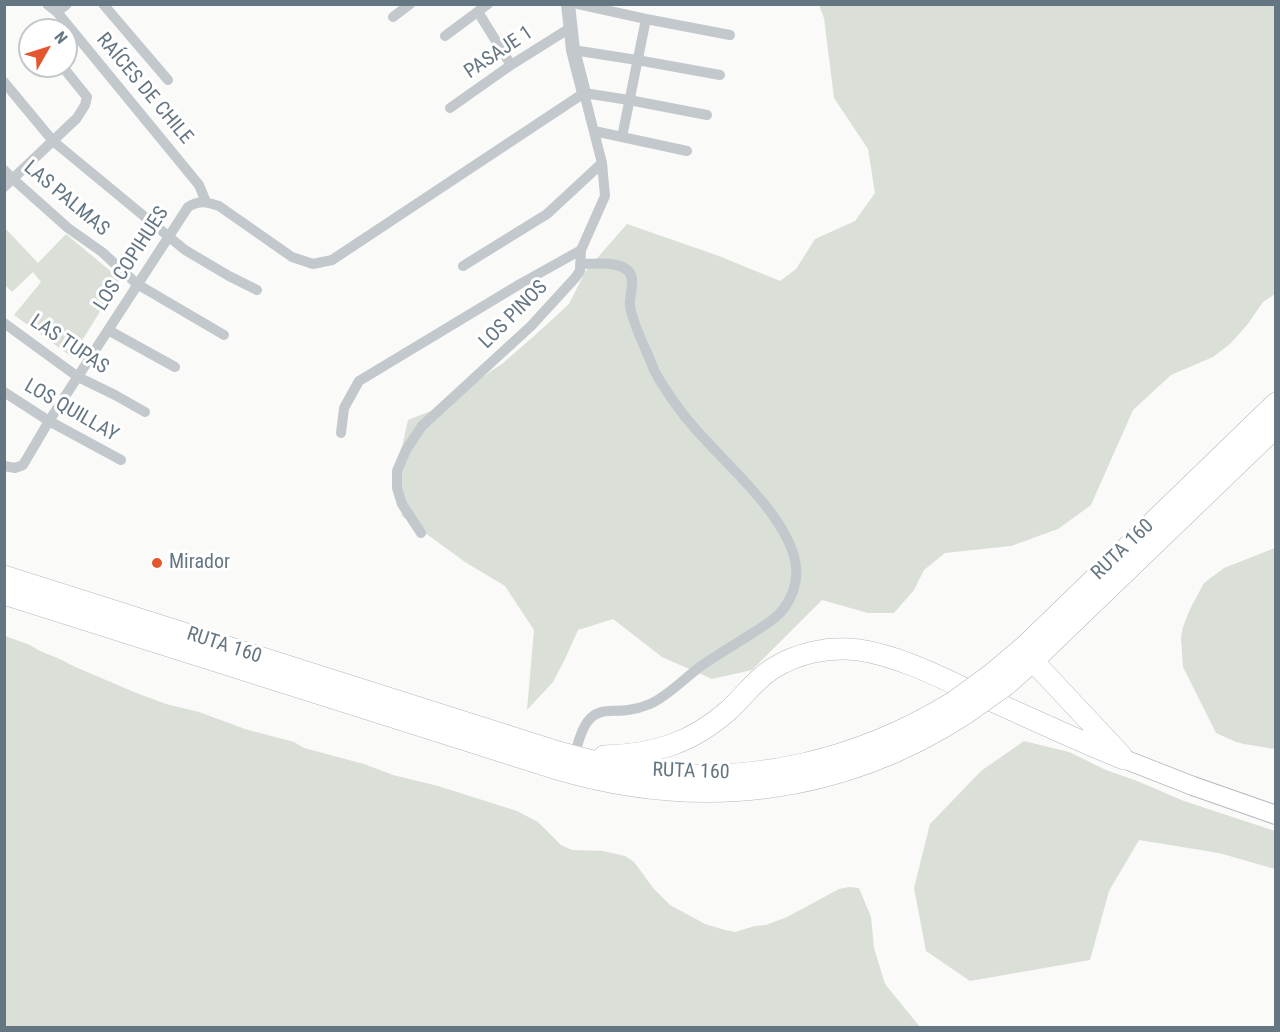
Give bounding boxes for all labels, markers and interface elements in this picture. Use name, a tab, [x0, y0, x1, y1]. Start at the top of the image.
north arrow	[18, 18, 78, 78]
street label: PASAJE 1	[460, 21, 538, 85]
text: N	[50, 28, 71, 47]
street label: RAÍCES DE CHILE	[91, 29, 197, 149]
street label: LAS PALMAS	[18, 156, 114, 242]
street label: LOS COPIHUES	[89, 202, 175, 316]
street label: LOS PINOS	[475, 276, 553, 354]
street label: LAS TUPAS	[25, 310, 113, 380]
street label: LOS QUILLAY	[20, 374, 122, 448]
street label: RUTA 160	[1087, 515, 1159, 585]
place label: Mirador	[169, 551, 230, 575]
marker: Mirador	[150, 556, 164, 570]
street label: RUTA 160	[184, 623, 264, 669]
street label: RUTA 160	[652, 759, 730, 785]

